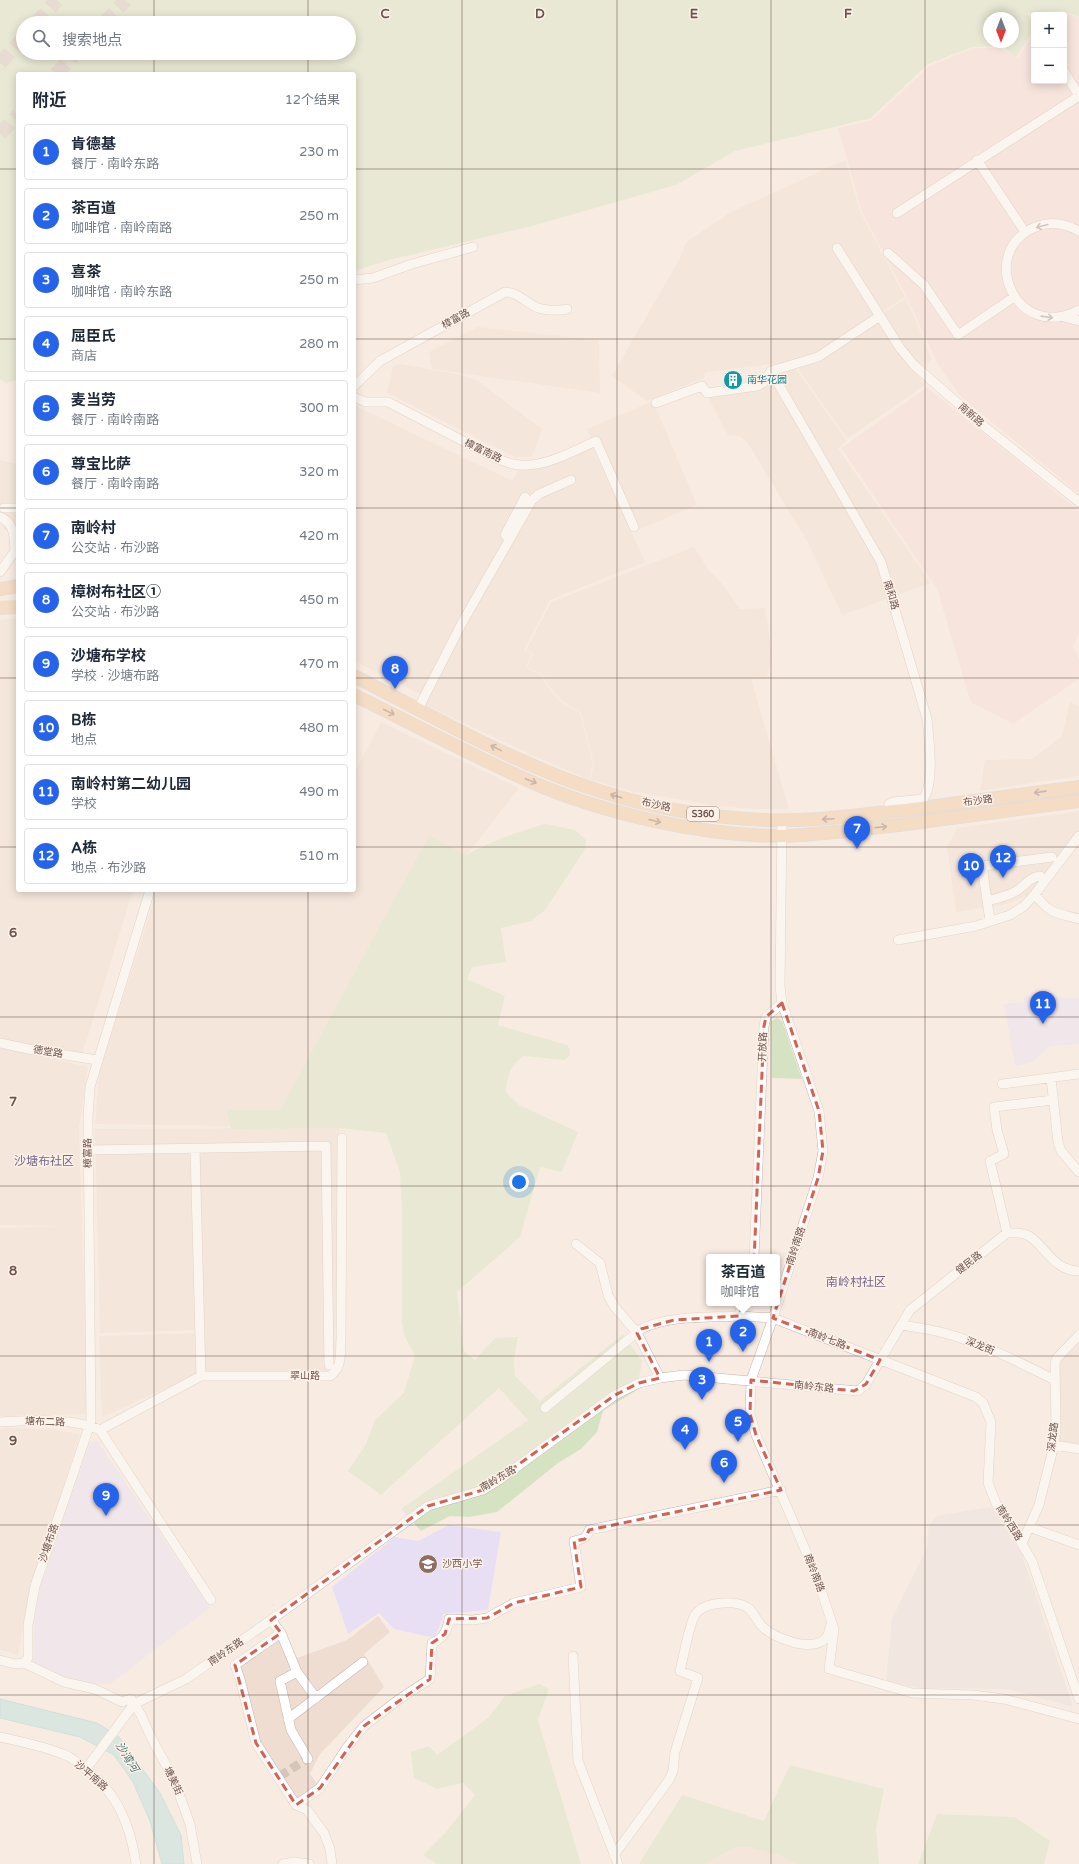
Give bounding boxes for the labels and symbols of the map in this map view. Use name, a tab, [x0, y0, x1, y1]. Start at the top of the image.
text: C	[380, 6, 390, 22]
text: D	[535, 6, 545, 22]
text: E	[690, 6, 698, 22]
text: F	[844, 6, 852, 22]
north arrow	[983, 12, 1019, 48]
one-way arrow	[1035, 222, 1048, 230]
street label: 樟富路	[440, 306, 472, 332]
one-way arrow	[1040, 313, 1053, 321]
building icon: 南华花园	[722, 369, 744, 391]
place label: 南华花园	[747, 374, 787, 386]
street label: 南新路	[956, 401, 986, 429]
street label: 樟富南路	[462, 437, 504, 465]
street label: 南和路	[881, 579, 901, 611]
pin: 8	[382, 656, 408, 689]
one-way arrow	[383, 709, 395, 716]
one-way arrow	[490, 744, 502, 751]
one-way arrow	[524, 778, 536, 786]
one-way arrow	[1034, 788, 1047, 796]
one-way arrow	[610, 792, 623, 799]
street label: 布沙路	[962, 793, 994, 809]
street label: 布沙路	[640, 796, 672, 814]
road number: S360	[687, 807, 719, 821]
one-way arrow	[822, 815, 835, 822]
pin: 7	[844, 816, 870, 849]
one-way arrow	[648, 817, 661, 825]
one-way arrow	[874, 823, 887, 831]
pin: 12	[990, 845, 1016, 878]
pin: 10	[958, 853, 984, 886]
text: 6	[9, 925, 17, 941]
pin: 11	[1030, 991, 1056, 1024]
street label: 开放路	[756, 1032, 770, 1062]
street label: 德堂路	[32, 1044, 64, 1060]
text: 7	[9, 1094, 17, 1110]
street label: 樟富路	[82, 1138, 94, 1168]
district label: 沙塘布社区	[14, 1154, 74, 1168]
your location	[509, 1172, 529, 1192]
street label: 南岭南路	[784, 1225, 808, 1267]
street label: 健民路	[953, 1249, 985, 1277]
text: 8	[9, 1263, 17, 1279]
district label: 南岭村社区	[826, 1275, 886, 1289]
pin: 2	[730, 1319, 756, 1352]
street label: 南岭七路	[806, 1326, 848, 1352]
pin: 1	[696, 1329, 722, 1362]
street label: 深龙街	[964, 1335, 996, 1357]
pin: 3	[689, 1367, 715, 1400]
street label: 翠山路	[290, 1370, 320, 1382]
street label: 南岭东路	[793, 1379, 835, 1395]
pin: 5	[725, 1409, 751, 1442]
street label: 塘布二路	[25, 1415, 65, 1429]
pin: 4	[672, 1417, 698, 1450]
street label: 深龙路	[1045, 1421, 1061, 1453]
text: 9	[9, 1433, 17, 1449]
pin: 6	[711, 1450, 737, 1483]
street label: 南岭东路	[478, 1464, 518, 1494]
pin: 9	[93, 1483, 119, 1516]
street label: 南岭西路	[993, 1503, 1025, 1543]
street label: 沙塘布路	[37, 1522, 61, 1564]
street label: 南岭南路	[801, 1552, 827, 1594]
school or university icon: 沙西小学	[417, 1553, 439, 1575]
place label: 沙西小学	[442, 1558, 482, 1570]
street label: 南岭东路	[206, 1636, 246, 1668]
water label: 沙湾河	[113, 1740, 142, 1776]
street label: 沙平南路	[72, 1758, 110, 1794]
street label: 塘美街	[161, 1765, 185, 1797]

